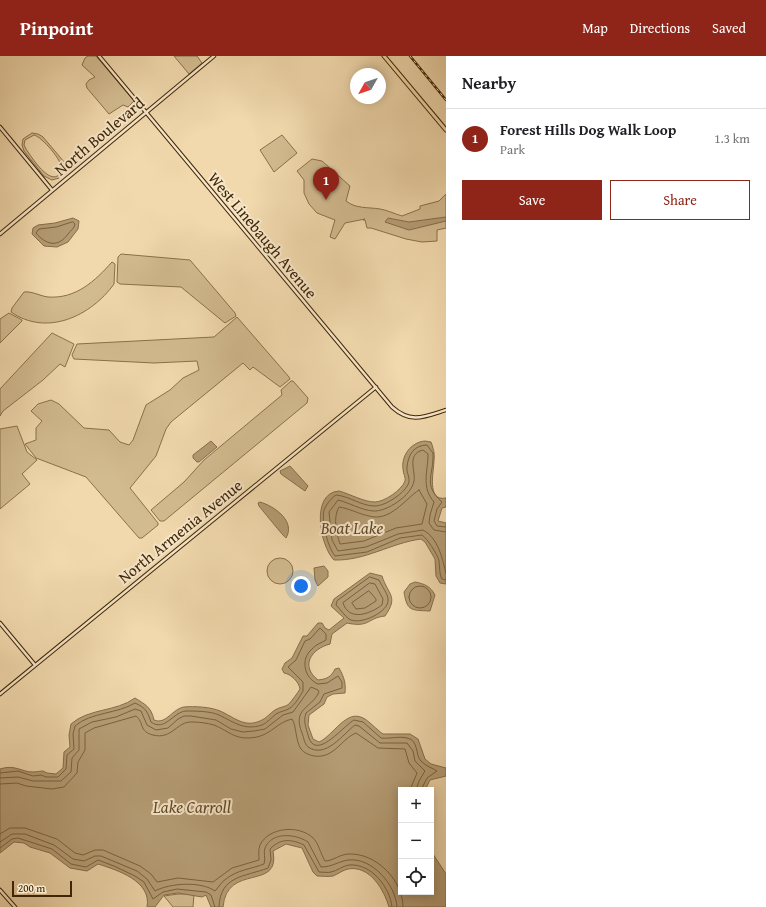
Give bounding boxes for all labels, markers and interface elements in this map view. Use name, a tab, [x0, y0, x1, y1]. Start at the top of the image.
text: Pinpoint	[20, 14, 93, 42]
text: Map	[582, 18, 608, 38]
text: Directions	[630, 18, 690, 38]
text: Saved	[712, 18, 746, 38]
north arrow	[350, 68, 386, 104]
text: Nearby	[462, 70, 516, 95]
street label: North Boulevard	[49, 91, 150, 181]
text: Forest Hills Dog Walk Loop	[500, 119, 676, 140]
text: 1	[472, 129, 478, 148]
text: 1.3 km	[714, 129, 750, 148]
text: Park	[500, 140, 525, 159]
street label: West Linebaugh Avenue	[203, 166, 323, 304]
pin: 1	[313, 167, 339, 200]
button: Save	[462, 180, 602, 220]
button: Share	[610, 180, 750, 220]
street label: North Armenia Avenue	[113, 473, 247, 589]
water label: Boat Lake	[320, 515, 383, 540]
your location	[291, 576, 311, 596]
map controls	[398, 787, 434, 895]
button: +	[398, 787, 434, 823]
water label: Lake Carroll	[152, 794, 231, 819]
button: −	[398, 823, 434, 859]
button: locate	[398, 859, 434, 895]
scale bar	[12, 879, 72, 898]
text: 200 m	[18, 880, 45, 896]

